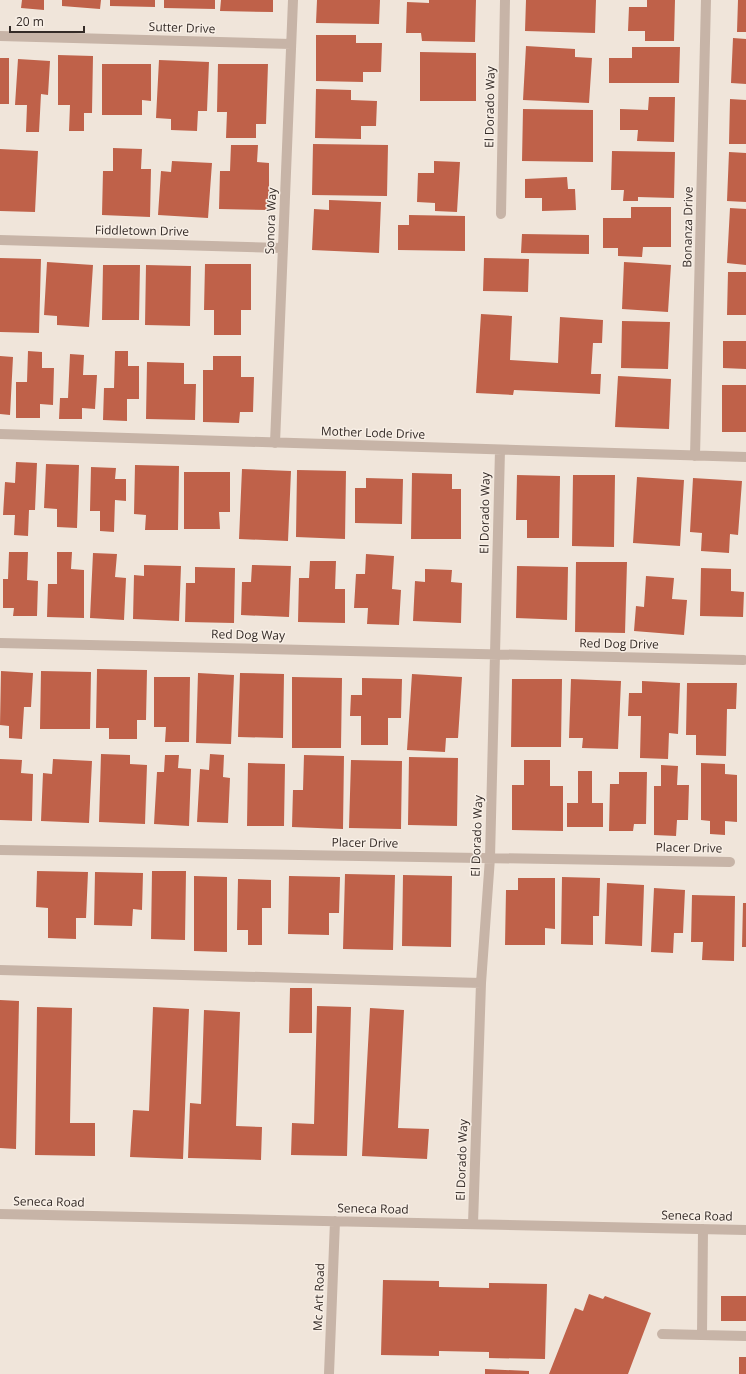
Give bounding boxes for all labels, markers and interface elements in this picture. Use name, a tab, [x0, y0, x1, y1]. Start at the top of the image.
scale bar	[10, 8, 84, 34]
text: 20 m	[16, 13, 44, 30]
street label: Sutter Drive	[148, 18, 216, 37]
street label: El Dorado Way	[480, 65, 499, 148]
street label: Sonora Way	[261, 186, 280, 255]
street label: Bonanza Drive	[678, 186, 697, 268]
street label: Fiddletown Drive	[95, 221, 190, 240]
street label: Mother Lode Drive	[321, 422, 426, 443]
street label: El Dorado Way	[475, 471, 494, 554]
street label: Red Dog Way	[211, 625, 286, 644]
street label: Red Dog Drive	[579, 634, 659, 653]
street label: El Dorado Way	[467, 794, 486, 877]
street label: Placer Drive	[331, 833, 399, 852]
street label: Placer Drive	[655, 838, 723, 857]
street label: El Dorado Way	[452, 1118, 471, 1201]
street label: Seneca Road	[13, 1192, 85, 1211]
street label: Seneca Road	[337, 1199, 409, 1218]
street label: Seneca Road	[661, 1206, 733, 1225]
street label: Mc Art Road	[309, 1263, 328, 1331]

